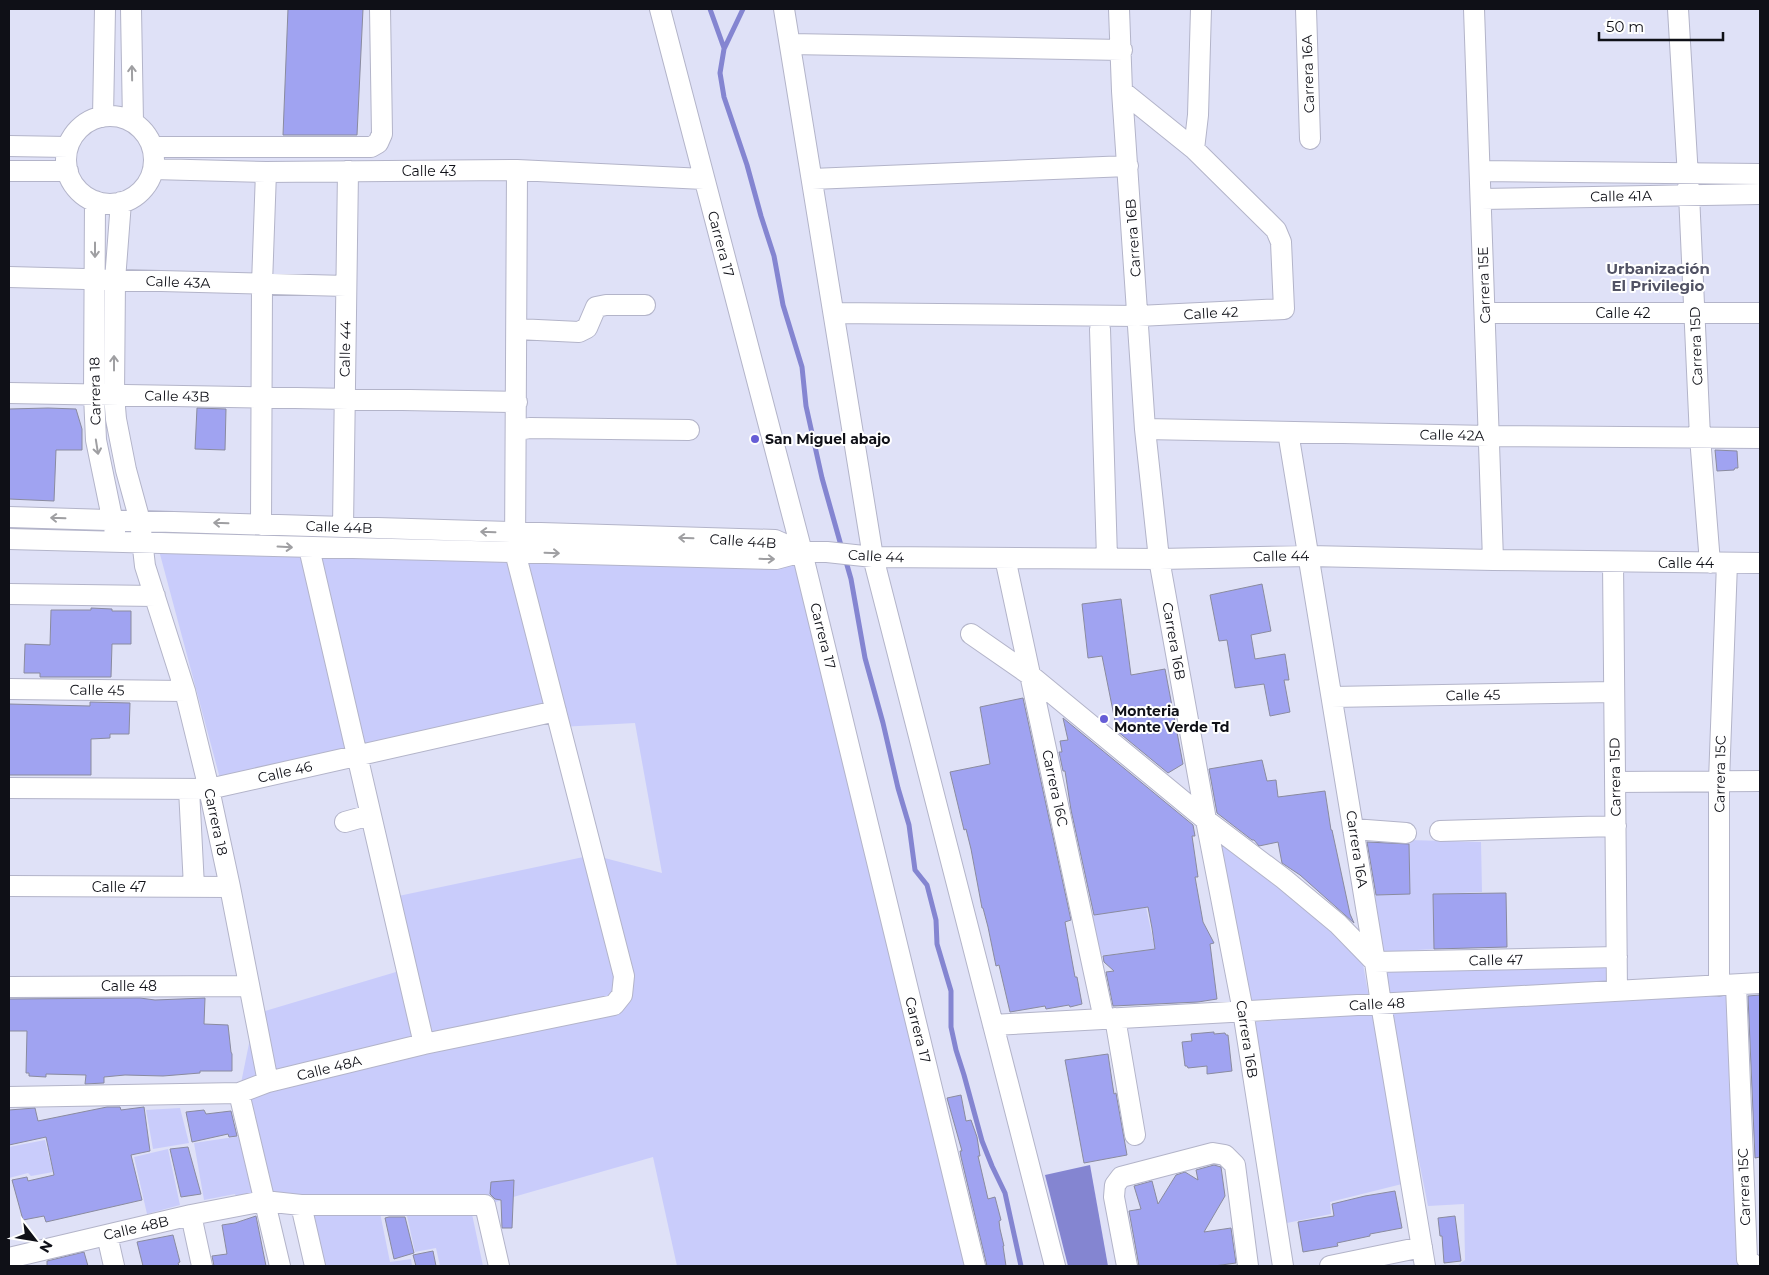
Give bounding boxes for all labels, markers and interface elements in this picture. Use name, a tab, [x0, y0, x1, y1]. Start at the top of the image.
scale bar	[1599, 10, 1723, 42]
text: 50 m	[1606, 17, 1644, 36]
street label: Carrera 16A	[1298, 34, 1318, 113]
one-way arrow	[127, 65, 137, 82]
street label: Calle 43	[402, 162, 456, 180]
street label: Calle 41A	[1590, 186, 1653, 206]
street label: Carrera 16B	[1121, 198, 1145, 278]
street label: Carrera 17	[704, 209, 738, 279]
one-way arrow	[90, 242, 100, 258]
street label: Carrera 15E	[1474, 246, 1494, 324]
district label: Urbanización El Privilegio	[1606, 259, 1710, 295]
street label: Calle 43A	[145, 272, 212, 292]
street label: Calle 42	[1183, 303, 1239, 323]
street label: Calle 42	[1596, 304, 1650, 322]
street label: Carrera 15D	[1686, 306, 1706, 386]
street label: Calle 44	[336, 320, 355, 377]
one-way arrow	[109, 355, 119, 372]
street label: Carrera 18	[85, 357, 105, 425]
street label: Calle 43B	[144, 386, 210, 406]
street label: Calle 42A	[1419, 425, 1486, 445]
place label: San Miguel abajo	[765, 430, 891, 448]
marker: San Miguel abajo	[749, 433, 761, 445]
one-way arrow	[93, 439, 103, 455]
one-way arrow	[51, 514, 67, 523]
street label: Calle 44B	[305, 517, 373, 537]
one-way arrow	[213, 519, 229, 528]
one-way arrow	[480, 527, 496, 536]
street label: Calle 44B	[709, 530, 777, 552]
one-way arrow	[678, 533, 694, 543]
one-way arrow	[277, 542, 293, 551]
street label: Calle 44	[847, 546, 905, 566]
street label: Calle 44	[1253, 546, 1310, 565]
one-way arrow	[544, 549, 560, 558]
one-way arrow	[758, 554, 775, 564]
street label: Calle 44	[1658, 554, 1715, 572]
street label: Carrera 17	[806, 601, 840, 671]
street label: Carrera 16B	[1158, 601, 1190, 681]
street label: Calle 45	[69, 681, 125, 699]
street label: Calle 45	[1445, 686, 1501, 704]
place label: Monteria Monte Verde Td	[1114, 702, 1229, 736]
marker: Monteria Monte Verde Td	[1098, 713, 1110, 725]
street label: Carrera 15C	[1710, 735, 1730, 813]
street label: Carrera 15D	[1605, 737, 1625, 817]
street label: Carrera 16C	[1038, 748, 1072, 828]
street label: Calle 46	[256, 757, 315, 787]
street label: Carrera 18	[200, 787, 232, 857]
street label: Carrera 16A	[1342, 809, 1372, 890]
street label: Calle 47	[92, 878, 146, 896]
street label: Calle 47	[1469, 951, 1523, 969]
street label: Calle 48	[101, 977, 157, 995]
street label: Calle 48	[1349, 994, 1406, 1014]
street label: Carrera 17	[901, 995, 935, 1065]
street label: Carrera 16B	[1232, 999, 1262, 1079]
street label: Calle 48A	[295, 1051, 364, 1085]
street label: Carrera 15C	[1734, 1148, 1754, 1226]
street label: Calle 48B	[102, 1212, 170, 1244]
north arrow	[10, 1215, 60, 1265]
text: N	[36, 1237, 57, 1256]

